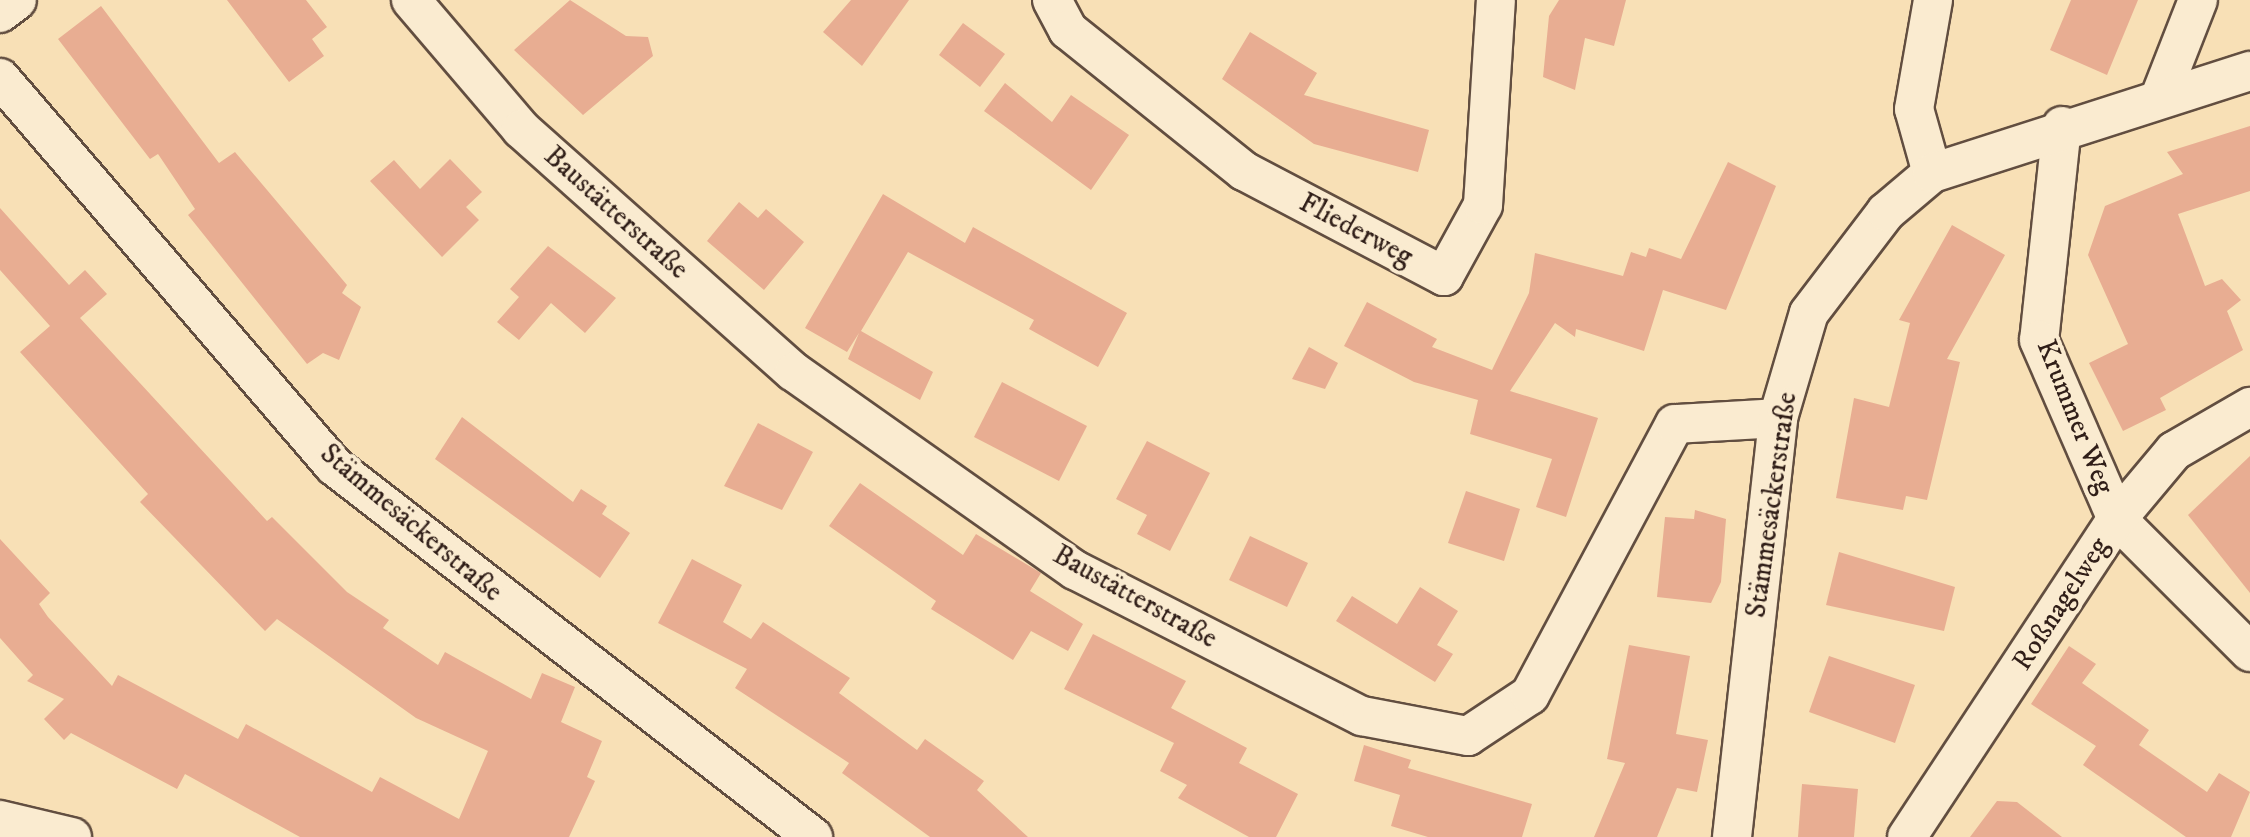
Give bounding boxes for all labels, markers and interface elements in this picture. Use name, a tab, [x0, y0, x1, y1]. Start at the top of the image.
street label: Baustätterstraße	[537, 139, 695, 287]
street label: Fliederweg	[1293, 186, 1419, 274]
street label: Krummer Weg	[2029, 335, 2121, 499]
street label: Stämmesäckerstraße	[1740, 390, 1804, 620]
street label: Stämmesäckerstraße	[313, 437, 509, 609]
street label: Roßnagelweg	[2005, 531, 2117, 677]
street label: Baustätterstraße	[1047, 538, 1223, 656]

